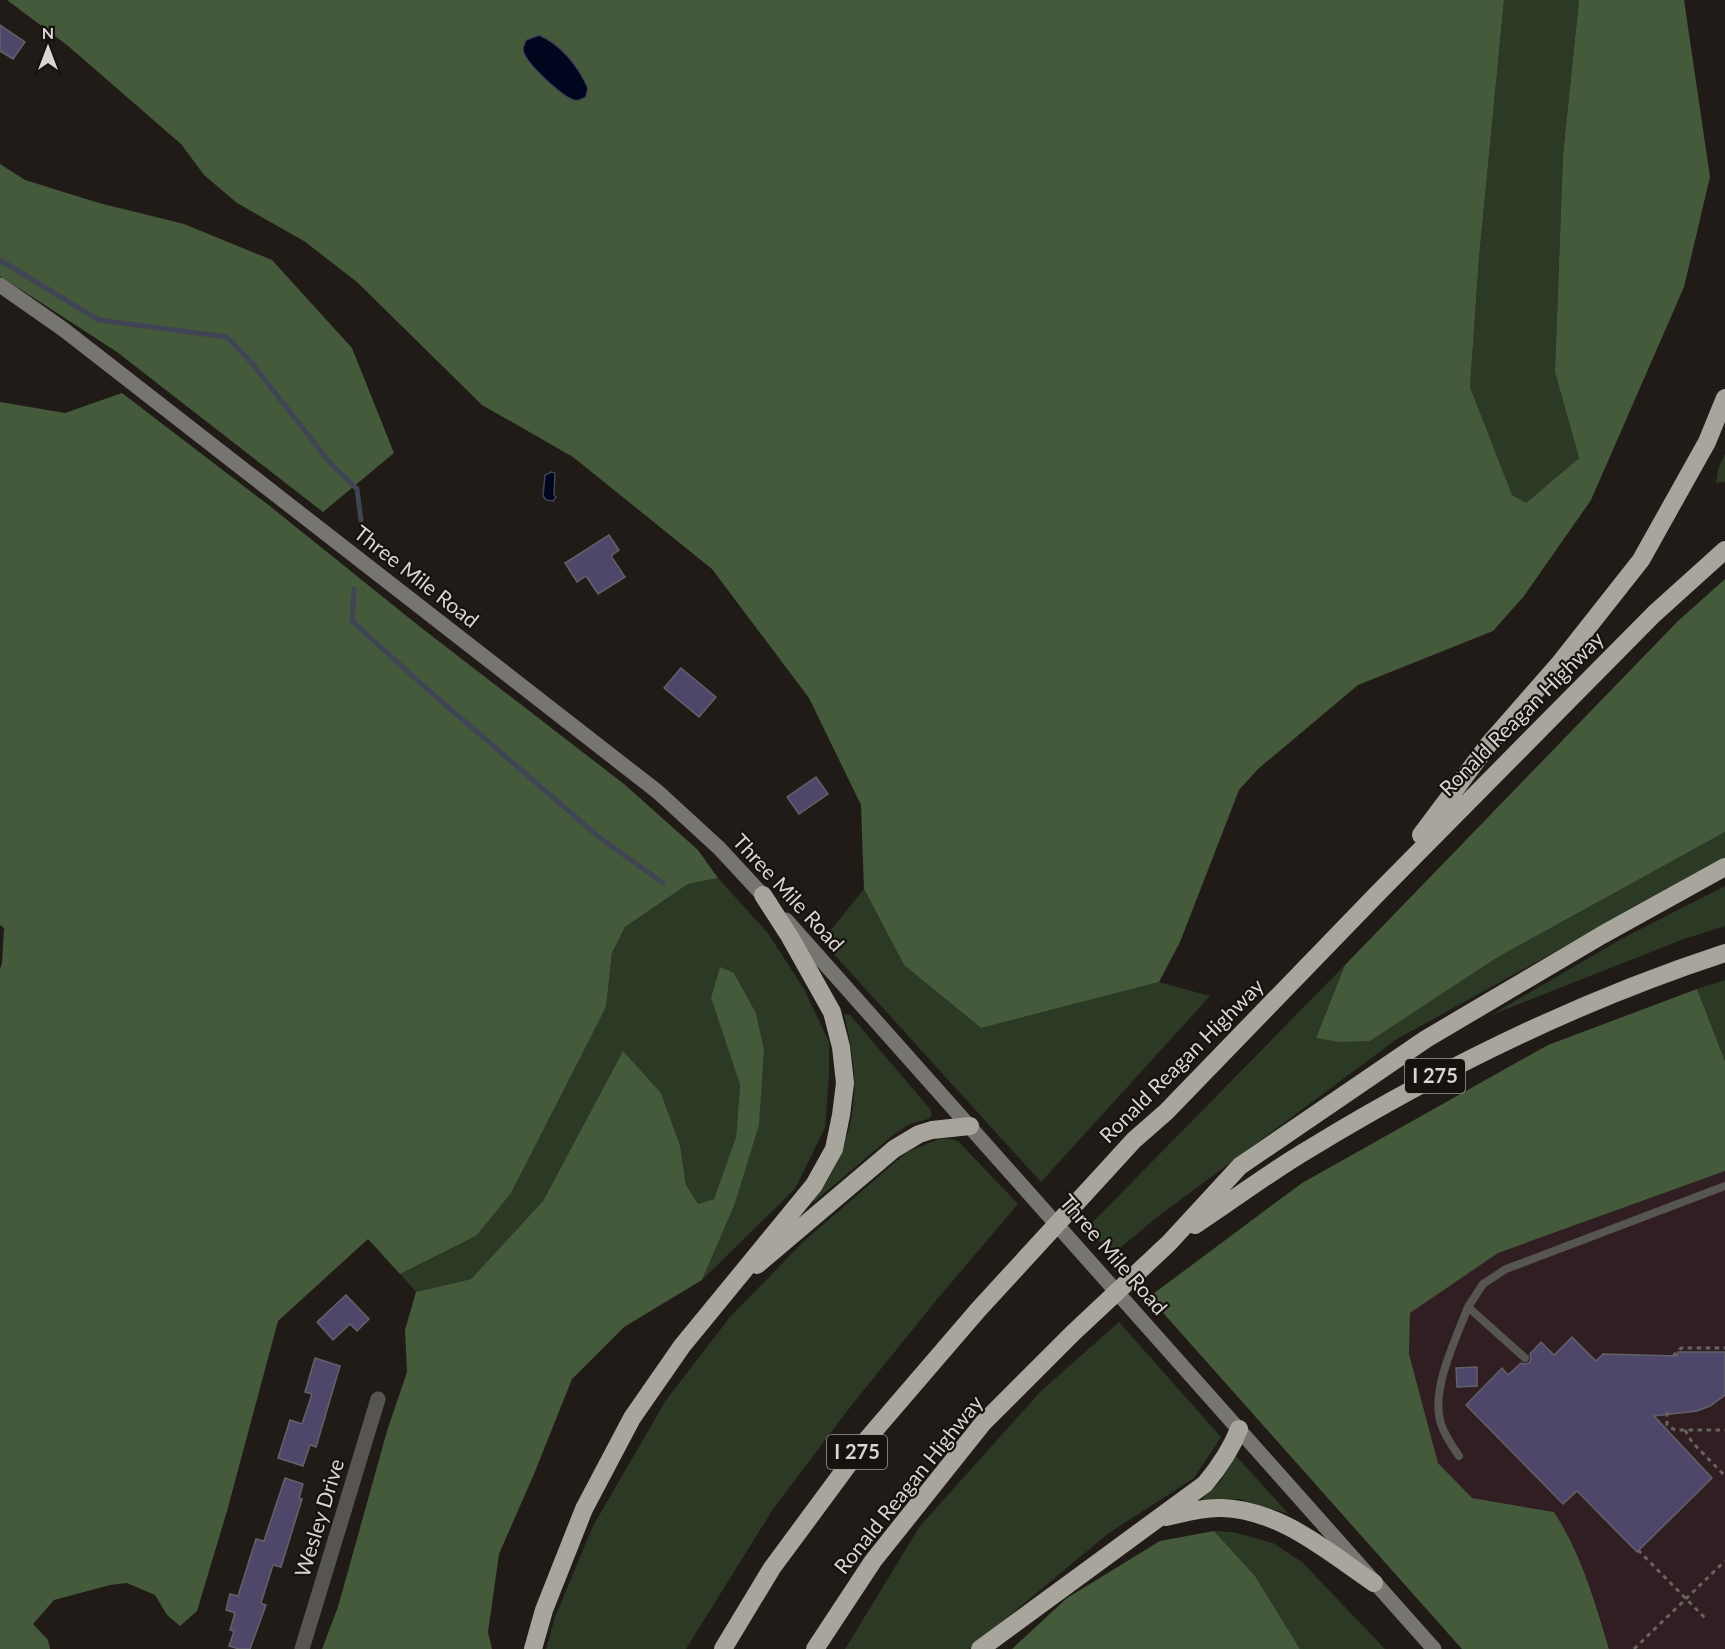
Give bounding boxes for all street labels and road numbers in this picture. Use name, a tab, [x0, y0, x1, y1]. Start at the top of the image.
street label: Three Mile Road	[350, 519, 484, 632]
street label: Ronald Reagan Highway	[1434, 626, 1608, 800]
street label: Three Mile Road	[728, 828, 850, 956]
street label: Ronald Reagan Highway	[1094, 973, 1268, 1147]
road number: I 275	[1405, 1059, 1465, 1093]
street label: Three Mile Road	[1055, 1189, 1173, 1319]
street label: Ronald Reagan Highway	[828, 1390, 987, 1578]
road number: I 275	[827, 1435, 887, 1469]
street label: Wesley Drive	[289, 1455, 348, 1580]

